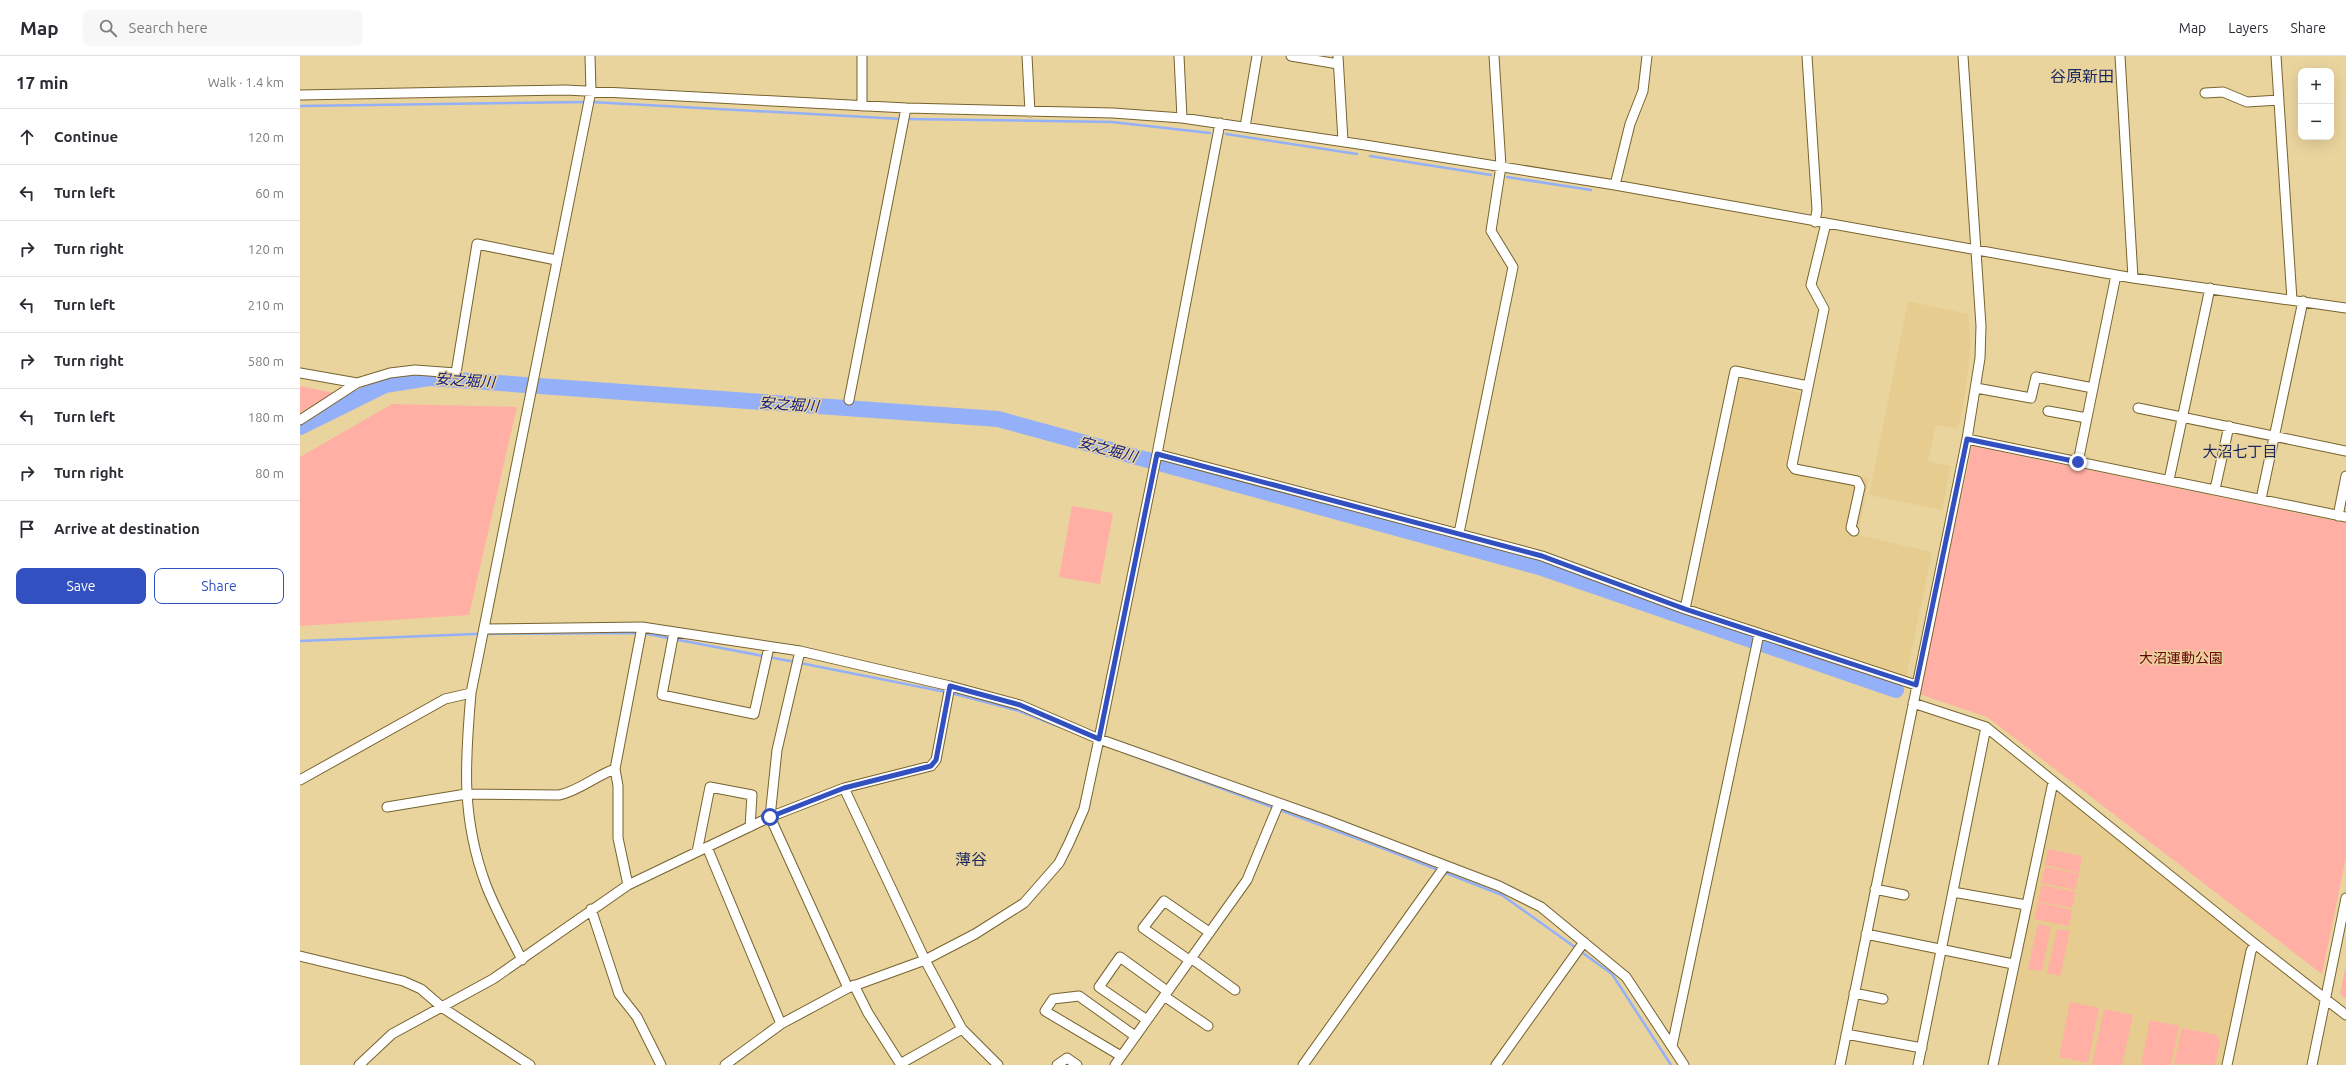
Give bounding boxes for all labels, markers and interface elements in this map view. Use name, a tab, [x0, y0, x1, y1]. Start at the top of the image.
search box	[83, 10, 363, 46]
text: Map	[20, 17, 59, 39]
icon: search	[97, 17, 119, 39]
text: Search here	[129, 19, 208, 36]
text: Map	[2179, 20, 2206, 36]
text: Layers	[2228, 20, 2268, 36]
text: Share	[2290, 20, 2326, 36]
district label: 谷原新田	[2050, 67, 2114, 85]
map controls	[2298, 68, 2334, 140]
button: +	[2298, 68, 2334, 104]
text: 17 min	[16, 73, 69, 92]
text: Walk · 1.4 km	[208, 75, 284, 89]
button: −	[2298, 104, 2334, 140]
icon: ahead	[16, 126, 38, 148]
text: Continue	[54, 128, 118, 145]
text: 120 m	[248, 130, 284, 144]
icon: left	[16, 182, 38, 204]
text: Turn left	[54, 184, 115, 201]
text: 60 m	[255, 186, 284, 200]
icon: right	[16, 238, 38, 260]
text: Turn right	[54, 240, 124, 257]
text: 120 m	[248, 242, 284, 256]
icon: left	[16, 294, 38, 316]
text: Turn left	[54, 296, 115, 313]
text: 210 m	[248, 298, 284, 312]
icon: right	[16, 350, 38, 372]
text: Turn right	[54, 352, 124, 369]
text: 580 m	[248, 354, 284, 368]
water label: 安之堀川	[434, 369, 498, 391]
water label: 安之堀川	[758, 393, 822, 415]
icon: left	[16, 406, 38, 428]
text: Turn left	[54, 408, 115, 425]
text: 180 m	[248, 410, 284, 424]
water label: 安之堀川	[1077, 433, 1141, 465]
district label: 大沼七丁目	[2202, 443, 2278, 460]
route end	[2069, 453, 2087, 471]
icon: right	[16, 462, 38, 484]
text: Turn right	[54, 464, 124, 481]
text: 80 m	[255, 466, 284, 480]
icon: arrive	[16, 518, 38, 540]
text: Arrive at destination	[54, 520, 200, 537]
button: Save	[16, 568, 146, 604]
button: Share	[154, 568, 284, 604]
park label: 大沼運動公園	[2139, 650, 2223, 666]
route start	[761, 808, 779, 826]
district label: 薄谷	[955, 850, 987, 868]

